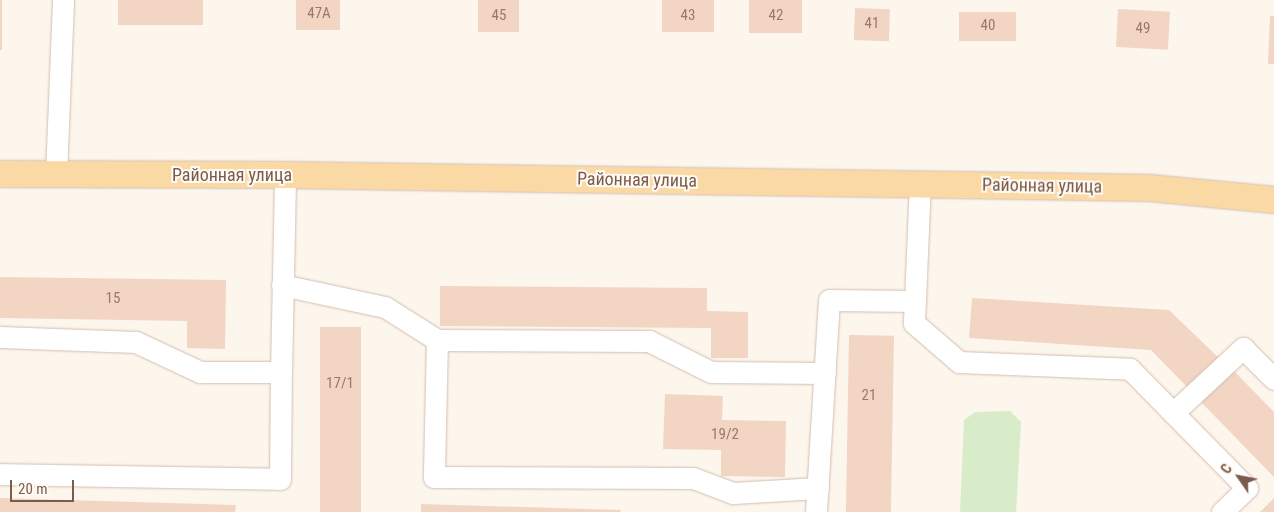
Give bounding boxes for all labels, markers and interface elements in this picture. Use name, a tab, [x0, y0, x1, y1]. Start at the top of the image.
house number: 47А	[307, 5, 331, 23]
house number: 45	[492, 7, 506, 25]
house number: 43	[681, 7, 695, 25]
house number: 42	[769, 7, 783, 25]
house number: 41	[865, 15, 879, 33]
house number: 40	[981, 17, 995, 35]
house number: 49	[1136, 20, 1150, 38]
street label: Районная улица	[172, 164, 292, 186]
street label: Районная улица	[577, 168, 697, 192]
street label: Районная улица	[982, 174, 1102, 198]
house number: 15	[106, 290, 120, 308]
house number: 17/1	[326, 375, 354, 393]
house number: 21	[862, 387, 876, 405]
house number: 19/2	[711, 426, 739, 444]
north arrow	[1214, 452, 1264, 502]
text: С	[1218, 461, 1235, 477]
scale bar	[12, 470, 76, 502]
text: 20 m	[18, 480, 48, 498]

